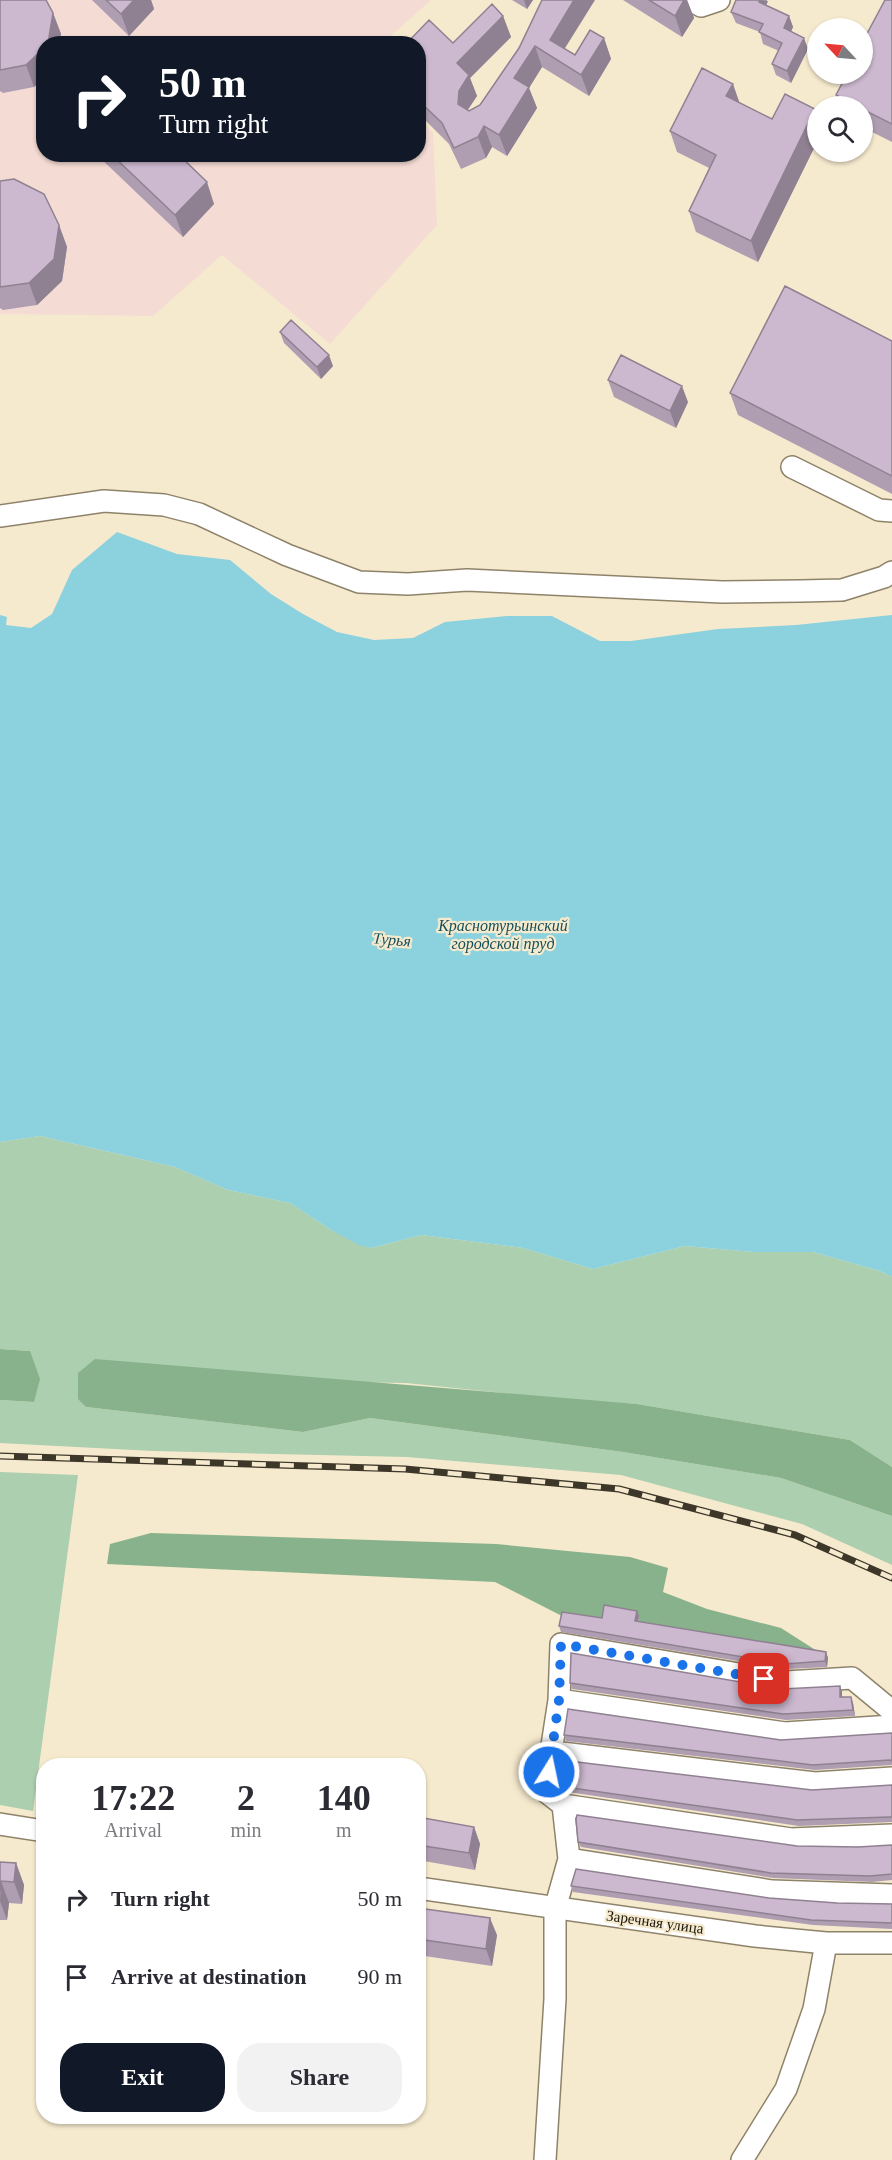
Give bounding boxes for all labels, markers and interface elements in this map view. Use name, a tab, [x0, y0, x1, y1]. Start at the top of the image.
north arrow	[807, 18, 873, 84]
map controls	[807, 18, 873, 162]
icon: right	[60, 60, 138, 138]
text: 50 m	[159, 60, 247, 106]
button: search	[807, 96, 873, 162]
text: Turn right	[159, 109, 268, 139]
water label: Краснотурьинский городской пруд	[437, 917, 568, 953]
water label: Турья	[372, 929, 412, 951]
pin	[738, 1653, 789, 1704]
icon: arrive	[747, 1662, 780, 1695]
position arrow	[517, 1740, 581, 1804]
text: 17:22	[91, 1778, 175, 1818]
text: 2	[237, 1778, 255, 1818]
text: 140	[317, 1778, 371, 1818]
text: Arrival	[104, 1819, 162, 1841]
text: min	[230, 1819, 262, 1841]
text: m	[336, 1819, 352, 1841]
icon: right	[60, 1883, 93, 1916]
text: Turn right	[111, 1886, 210, 1911]
text: 50 m	[357, 1886, 402, 1911]
street label: Заречная улица	[605, 1907, 705, 1937]
icon: arrive	[60, 1961, 93, 1994]
text: Arrive at destination	[111, 1964, 307, 1989]
text: 90 m	[357, 1964, 402, 1989]
button: Exit	[60, 2043, 225, 2112]
button: Share	[237, 2043, 402, 2112]

